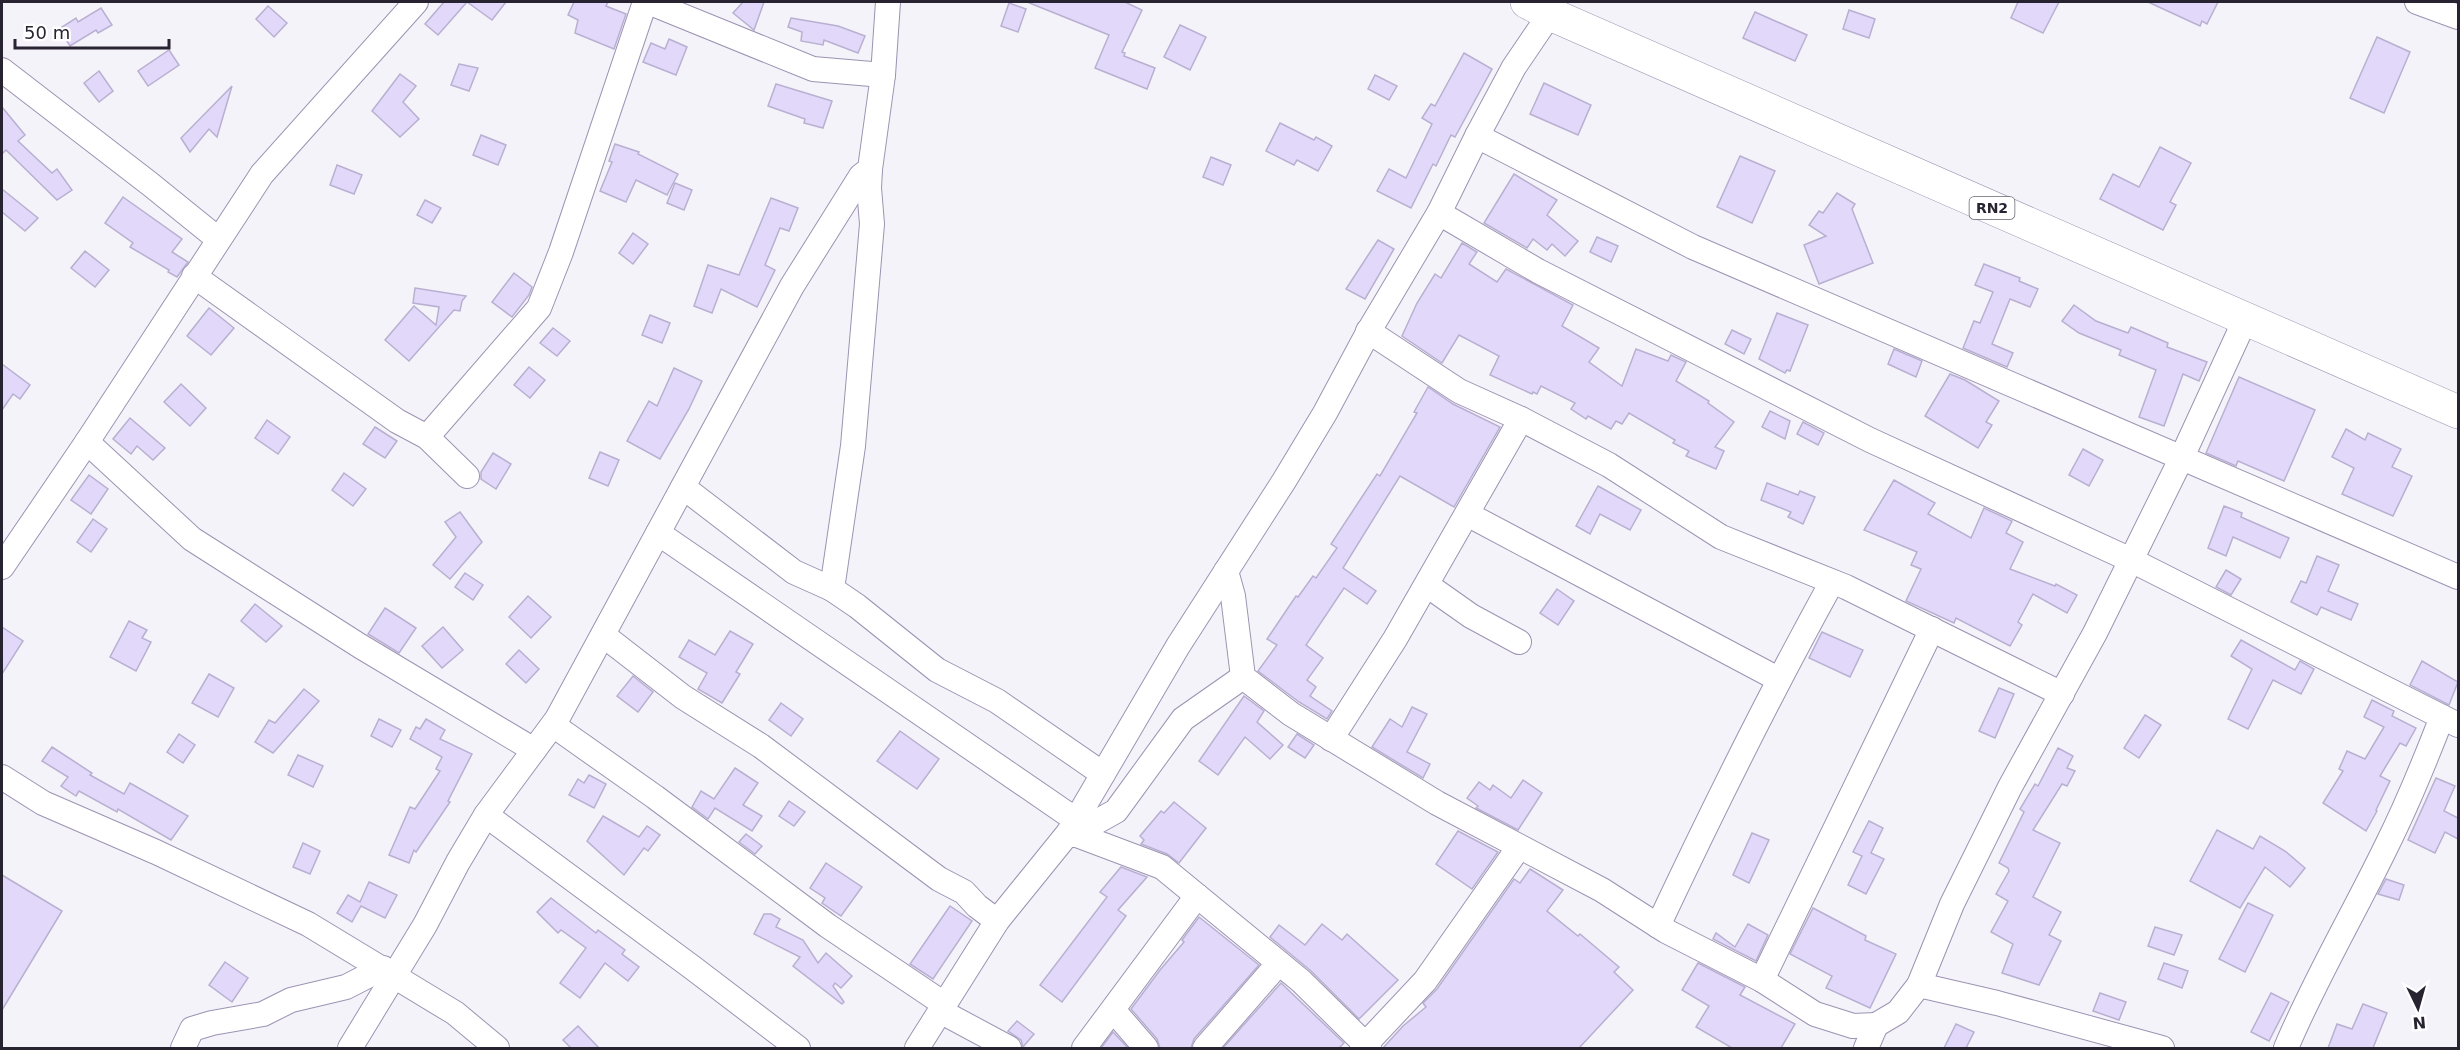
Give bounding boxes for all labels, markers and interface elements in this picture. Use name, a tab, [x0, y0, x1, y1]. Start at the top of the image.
scale bar	[15, 12, 170, 50]
text: 50 m	[24, 22, 70, 43]
road number: RN2	[1970, 197, 2014, 219]
north arrow	[2388, 978, 2448, 1038]
text: N	[2412, 1012, 2427, 1032]

